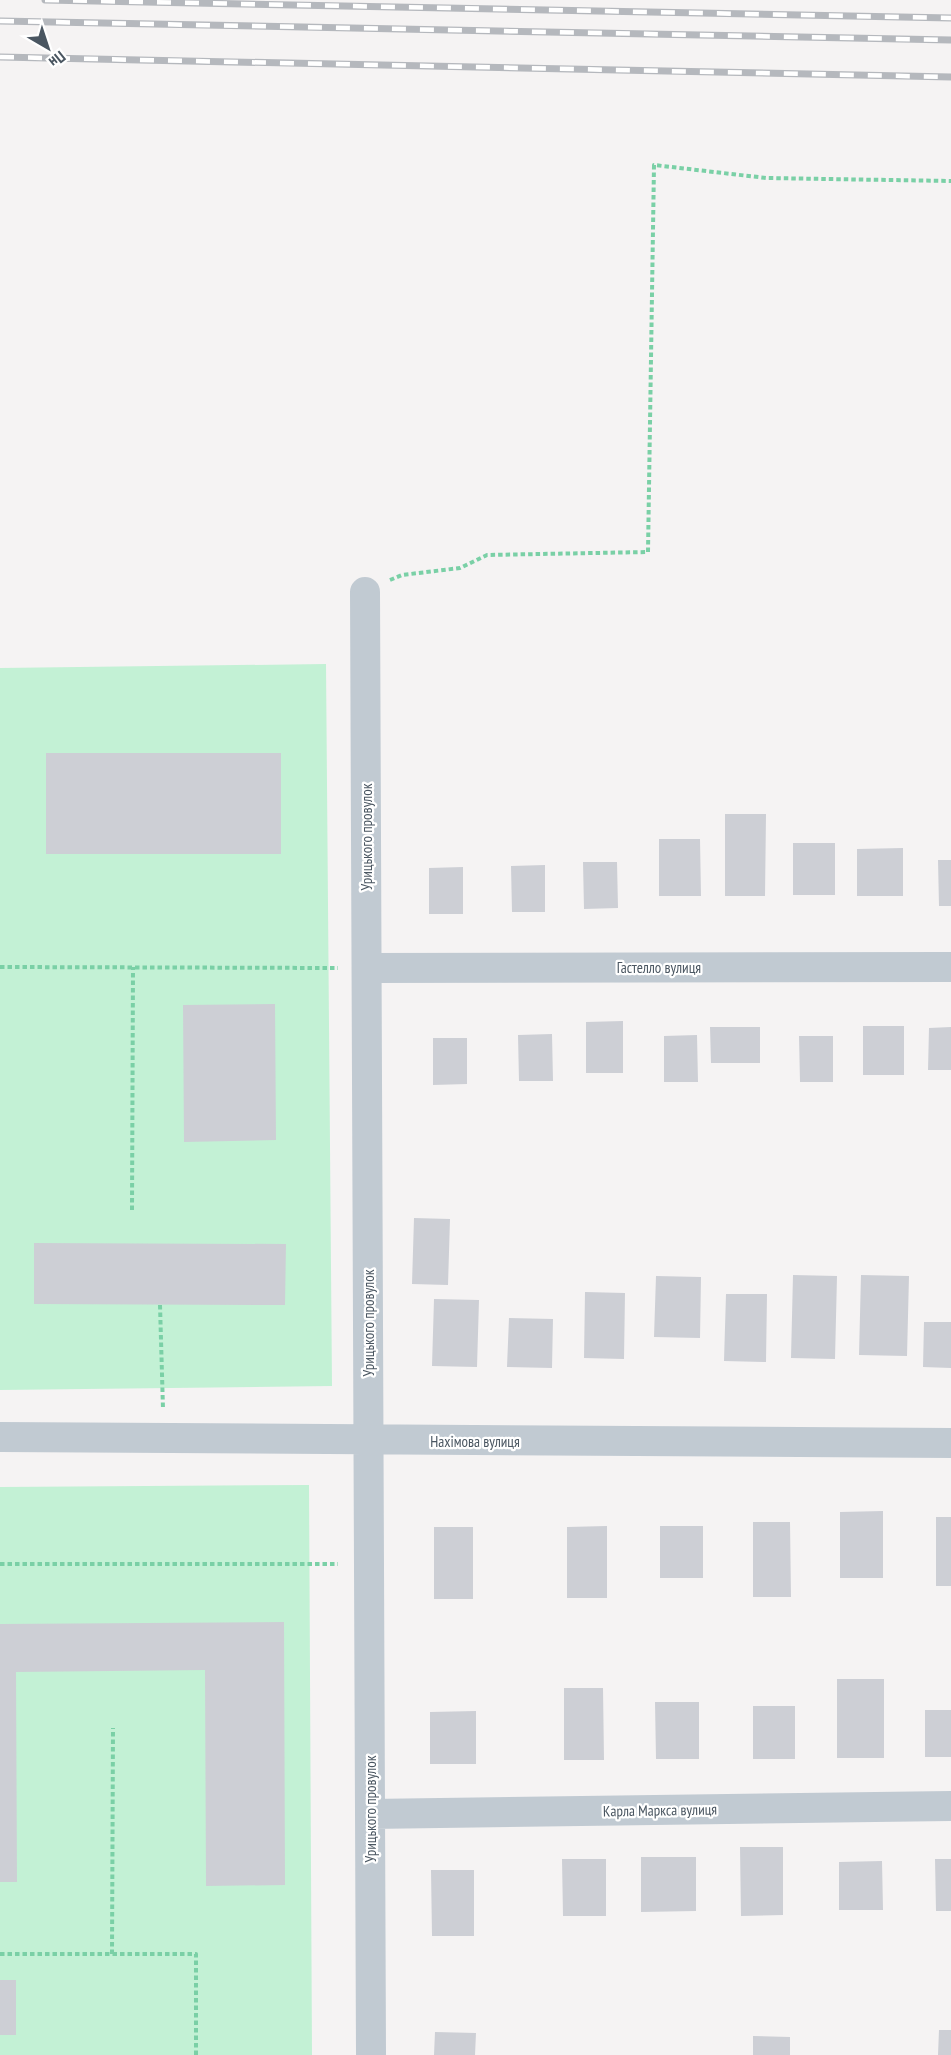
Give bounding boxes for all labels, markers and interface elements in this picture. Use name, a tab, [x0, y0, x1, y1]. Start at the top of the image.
north arrow	[18, 18, 78, 78]
text: Пн	[45, 47, 70, 72]
street label: Урицького провулок	[357, 783, 376, 890]
street label: Гастелло вулиця	[617, 958, 701, 977]
street label: Урицького провулок	[359, 1269, 378, 1376]
street label: Нахімова вулиця	[430, 1432, 520, 1451]
street label: Урицького провулок	[361, 1755, 380, 1862]
street label: Карла Маркса вулиця	[603, 1800, 717, 1820]

